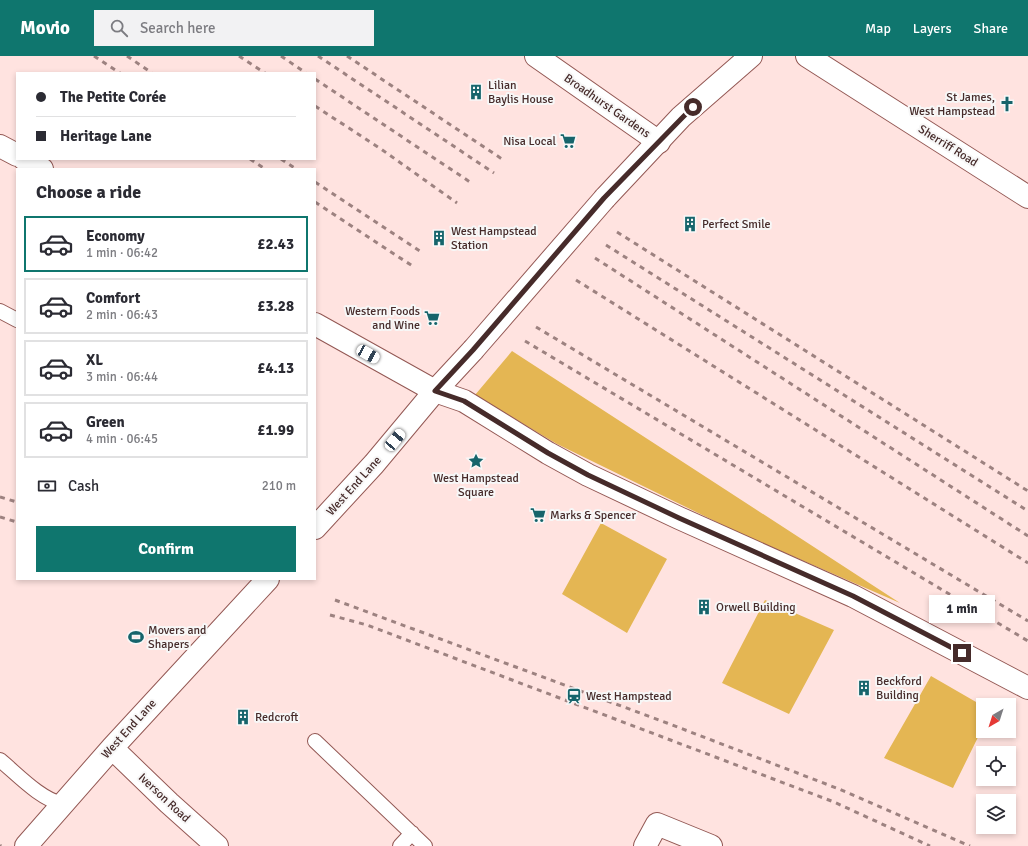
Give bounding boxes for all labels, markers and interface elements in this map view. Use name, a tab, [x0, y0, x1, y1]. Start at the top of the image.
search box	[94, 10, 374, 46]
text: Movio	[20, 16, 70, 40]
icon: search	[108, 17, 130, 39]
text: Search here	[140, 19, 216, 37]
text: Map	[865, 20, 891, 37]
text: Layers	[913, 20, 952, 37]
text: Share	[974, 20, 1008, 37]
street label: Broadhurst Gardens	[561, 71, 653, 141]
place label: Lilian Baylis House	[488, 78, 554, 107]
building icon: Lilian Baylis House	[467, 83, 485, 101]
text: The Petite Corée	[60, 88, 166, 106]
place label: St James, West Hampstead	[909, 90, 995, 119]
church icon: St James, West Hampstead	[998, 95, 1016, 113]
route start	[684, 98, 702, 116]
street label: Sherriff Road	[915, 122, 981, 170]
text: Heritage Lane	[60, 127, 152, 145]
supermarket icon: Nisa Local	[559, 132, 577, 150]
place label: Nisa Local	[503, 134, 556, 149]
text: Choose a ride	[36, 181, 141, 203]
building icon: Perfect Smile	[681, 215, 699, 233]
place label: Perfect Smile	[702, 217, 771, 232]
place label: West Hampstead Station	[451, 224, 537, 253]
icon: car	[38, 226, 74, 262]
text: Economy	[86, 227, 145, 245]
building icon: West Hampstead Station	[430, 229, 448, 247]
text: £2.43	[257, 235, 294, 253]
text: 1 min · 06:42	[86, 245, 158, 261]
icon: car	[38, 288, 74, 324]
text: Comfort	[86, 289, 140, 307]
text: £3.28	[257, 297, 294, 315]
place label: Western Foods and Wine	[345, 304, 420, 333]
text: 2 min · 06:43	[86, 307, 158, 323]
supermarket icon: Western Foods and Wine	[423, 309, 441, 327]
car	[355, 343, 381, 365]
icon: car	[38, 350, 74, 386]
text: XL	[86, 351, 103, 369]
text: £4.13	[257, 359, 294, 377]
text: 3 min · 06:44	[86, 369, 158, 385]
icon: car	[38, 412, 74, 448]
text: Green	[86, 413, 125, 431]
text: £1.99	[257, 421, 294, 439]
car	[383, 427, 407, 453]
text: 4 min · 06:45	[86, 431, 158, 447]
place icon: West Hampstead Square	[467, 452, 485, 470]
street label: West End Lane	[323, 453, 385, 519]
place label: West Hampstead Square	[433, 471, 519, 500]
icon: cash	[36, 475, 58, 497]
text: Cash	[68, 477, 99, 495]
text: 210 m	[262, 478, 296, 494]
supermarket icon: Marks & Spencer	[529, 506, 547, 524]
place label: Marks & Spencer	[550, 508, 636, 523]
button: Confirm	[36, 526, 296, 572]
callout: 1 min	[929, 595, 995, 623]
building icon: Orwell Building	[695, 598, 713, 616]
place label: Orwell Building	[716, 600, 796, 615]
text: 1 min	[946, 601, 978, 617]
place label: Movers and Shapers	[148, 623, 206, 652]
sports icon: Movers and Shapers	[127, 628, 145, 646]
route end	[953, 644, 971, 662]
place label: Beckford Building	[876, 674, 922, 703]
building icon: Beckford Building	[855, 679, 873, 697]
station icon: West Hampstead	[565, 687, 583, 705]
place label: West Hampstead	[586, 689, 672, 704]
street label: West End Lane	[98, 696, 160, 762]
north arrow	[976, 698, 1016, 738]
map controls	[976, 698, 1016, 834]
building icon: Redcroft	[234, 708, 252, 726]
place label: Redcroft	[255, 710, 298, 725]
button: locate	[976, 746, 1016, 786]
street label: Iverson Road	[135, 770, 193, 826]
button: layers	[976, 794, 1016, 834]

